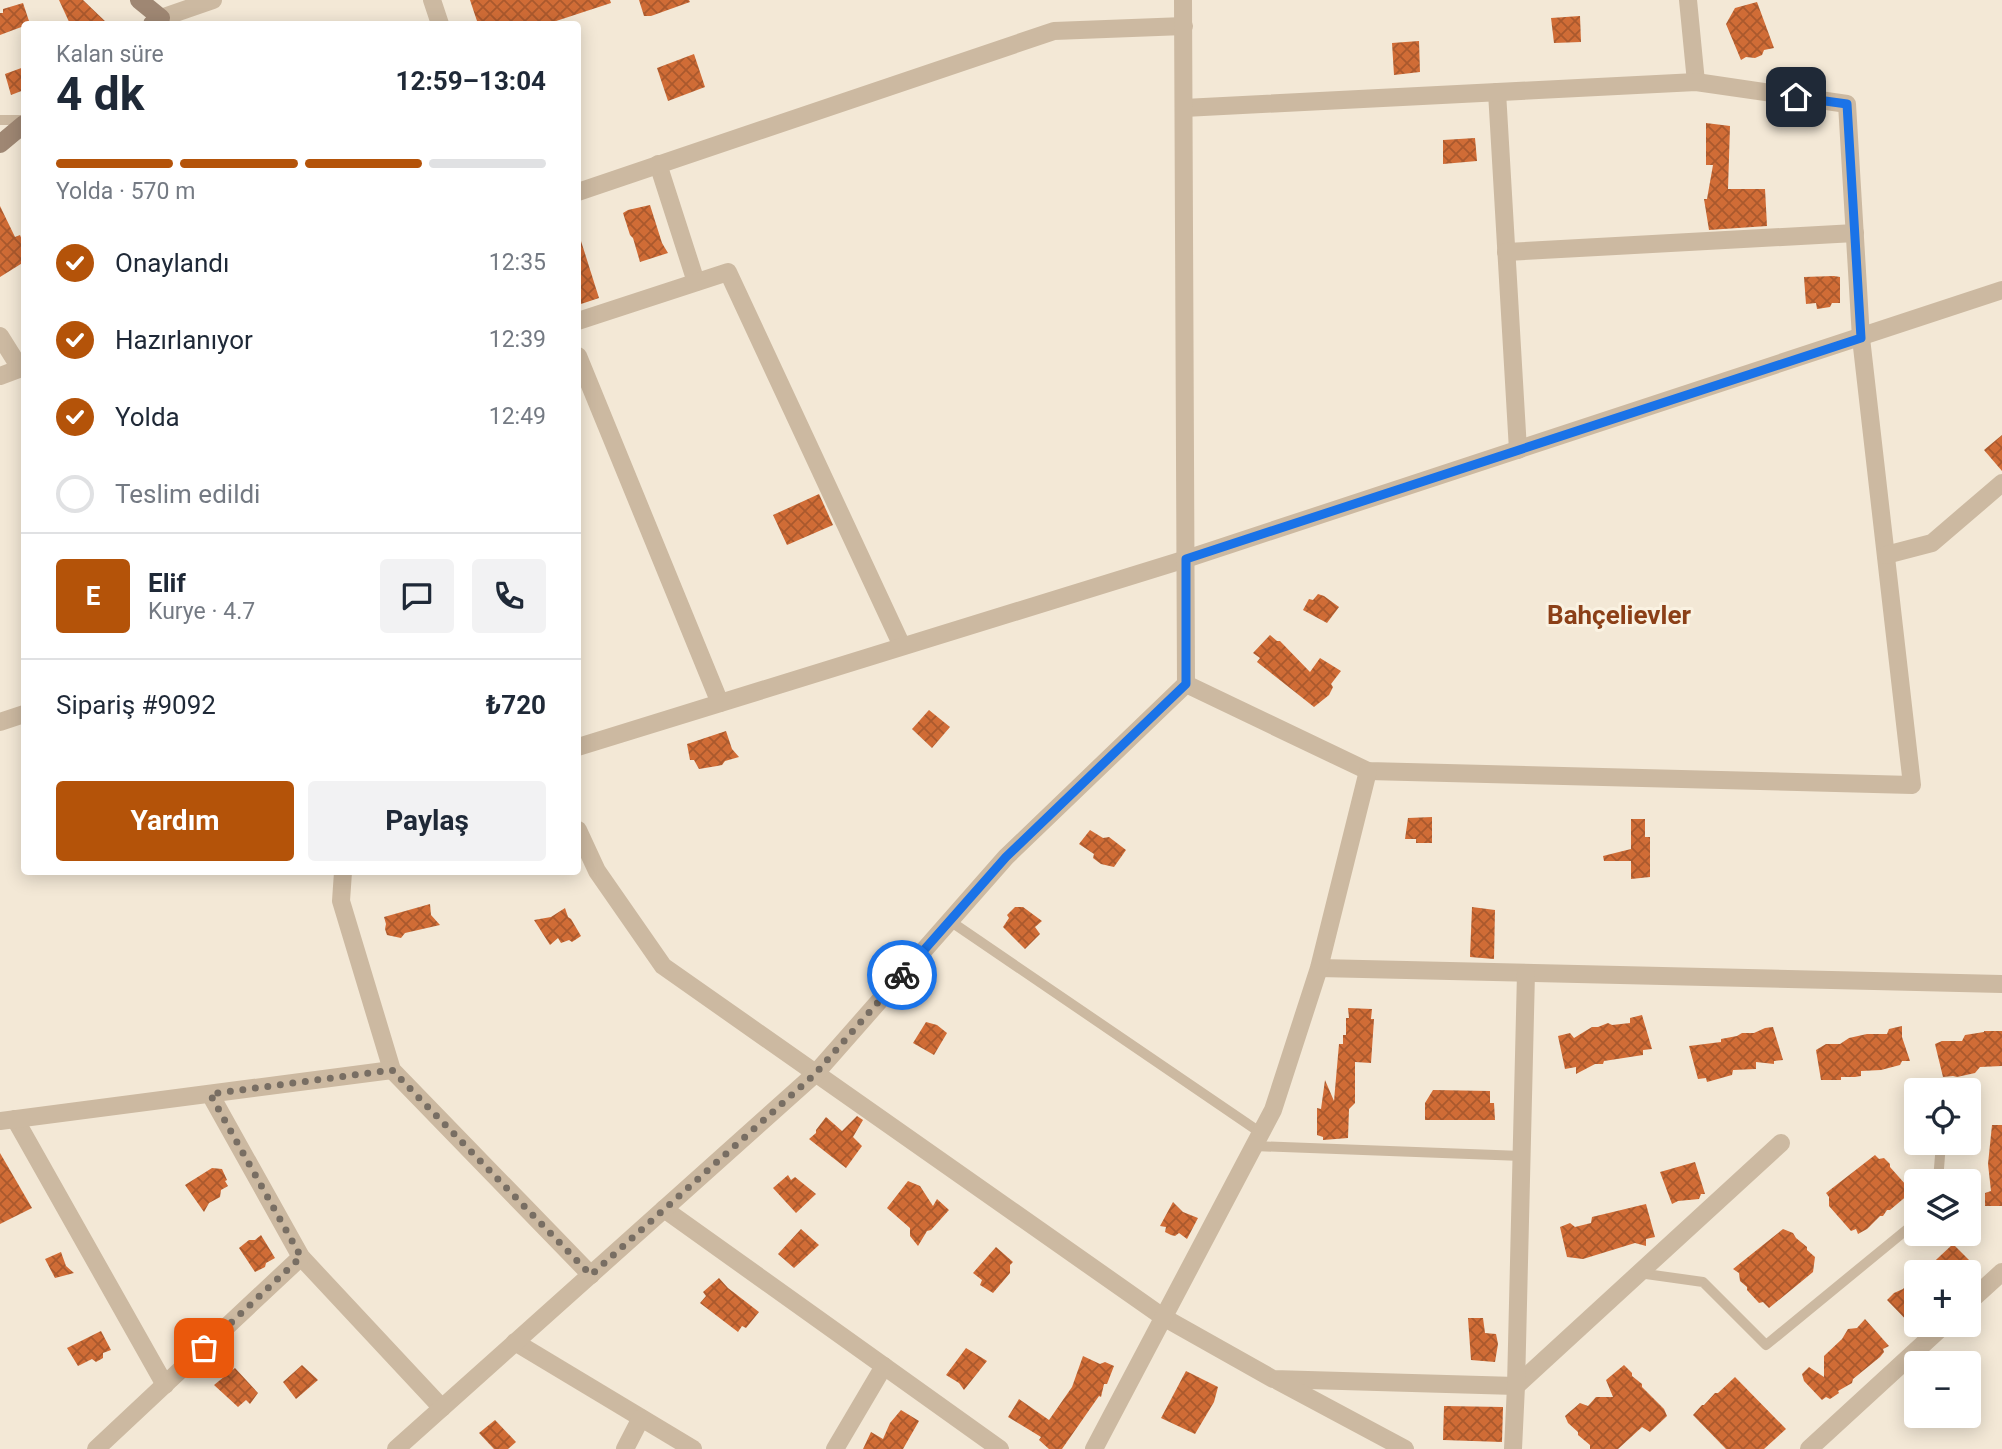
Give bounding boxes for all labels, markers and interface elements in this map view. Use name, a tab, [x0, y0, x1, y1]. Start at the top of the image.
text: Kalan süre	[56, 41, 164, 68]
text: 12:59–13:04	[396, 66, 546, 96]
text: 4 dk	[56, 67, 144, 121]
pin	[1766, 67, 1826, 127]
icon: home	[1777, 78, 1815, 116]
text: Yolda · 570 m	[56, 178, 195, 205]
icon: check	[56, 244, 94, 282]
text: Onaylandı	[115, 248, 229, 278]
text: 12:35	[489, 249, 546, 276]
icon: check	[56, 321, 94, 359]
text: Hazırlanıyor	[115, 325, 253, 355]
text: 12:39	[489, 326, 546, 353]
icon: check	[56, 398, 94, 436]
text: Yolda	[115, 402, 180, 432]
text: 12:49	[489, 403, 546, 430]
text: Teslim edildi	[115, 479, 260, 509]
button: chat	[380, 559, 454, 633]
button: phone	[472, 559, 546, 633]
text: Elif	[148, 568, 186, 598]
text: E	[86, 581, 100, 611]
text: Kurye · 4.7	[148, 598, 255, 625]
district label: Bahçelievler	[1547, 600, 1691, 630]
text: Sipariş #9092	[56, 690, 216, 720]
text: ₺720	[486, 690, 546, 720]
button: Yardım	[56, 781, 294, 861]
button: Paylaş	[308, 781, 546, 861]
courier	[867, 940, 937, 1010]
icon: bike	[883, 956, 921, 994]
map controls	[1904, 1078, 1981, 1428]
button: locate	[1904, 1078, 1981, 1155]
button: layers	[1904, 1169, 1981, 1246]
button: +	[1904, 1260, 1981, 1337]
pin	[174, 1318, 234, 1378]
icon: bag	[185, 1329, 223, 1367]
button: −	[1904, 1351, 1981, 1428]

